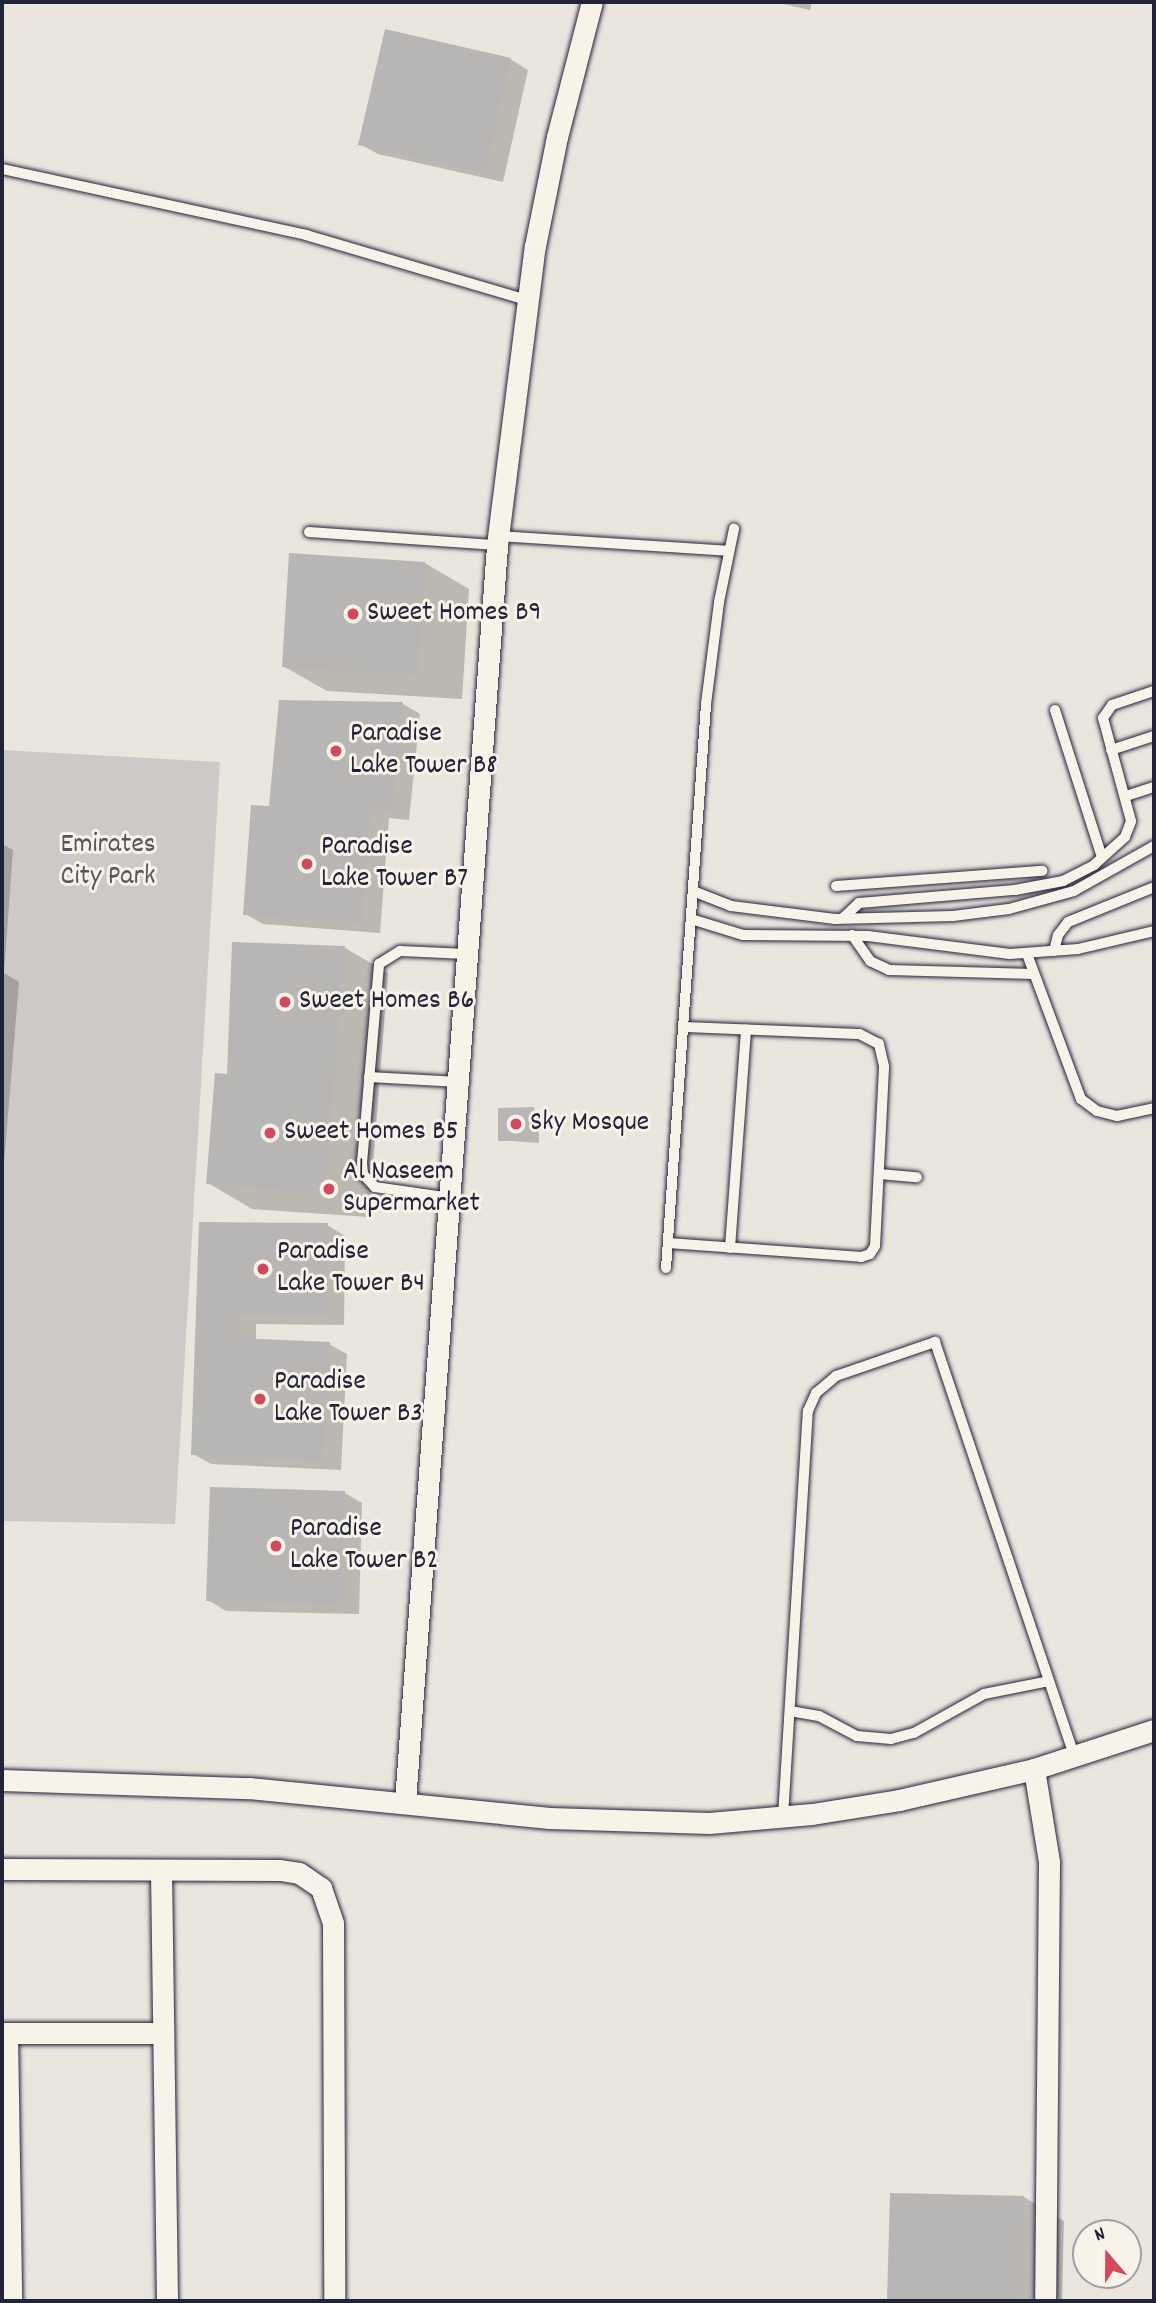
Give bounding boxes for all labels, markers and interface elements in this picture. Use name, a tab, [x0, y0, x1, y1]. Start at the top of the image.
place label: Sweet Homes B9	[367, 597, 541, 631]
marker: Sweet Homes B9	[345, 606, 361, 622]
place label: Paradise Lake Tower B8	[350, 718, 498, 784]
marker: Paradise Lake Tower B8	[328, 743, 344, 759]
park label: Emirates City Park	[60, 829, 156, 895]
place label: Paradise Lake Tower B7	[321, 831, 468, 897]
marker: Paradise Lake Tower B7	[299, 856, 315, 872]
place label: Sweet Homes B6	[299, 985, 474, 1019]
marker: Sweet Homes B6	[277, 994, 293, 1010]
place label: Sky Mosque	[530, 1107, 649, 1141]
place label: Sweet Homes B5	[284, 1116, 459, 1150]
marker: Sky Mosque	[508, 1116, 524, 1132]
marker: Sweet Homes B5	[262, 1125, 278, 1141]
place label: Al Naseem Supermarket	[343, 1156, 480, 1222]
marker: Al Naseem Supermarket	[321, 1181, 337, 1197]
place label: Paradise Lake Tower B4	[277, 1236, 425, 1302]
marker: Paradise Lake Tower B4	[255, 1261, 271, 1277]
place label: Paradise Lake Tower B3	[274, 1366, 423, 1432]
marker: Paradise Lake Tower B3	[252, 1391, 268, 1407]
place label: Paradise Lake Tower B2	[290, 1513, 439, 1579]
marker: Paradise Lake Tower B2	[268, 1538, 284, 1554]
north arrow	[1072, 2219, 1142, 2289]
text: N	[1091, 2221, 1109, 2250]

